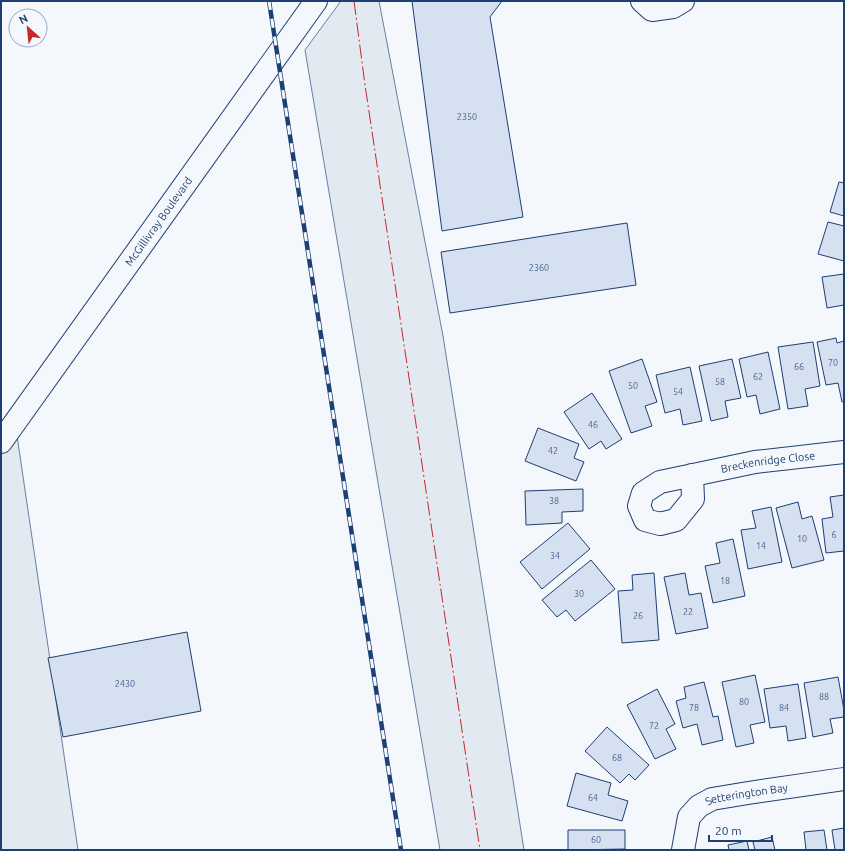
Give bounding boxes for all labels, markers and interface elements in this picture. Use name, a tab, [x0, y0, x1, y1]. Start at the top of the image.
north arrow	[8, 8, 48, 48]
text: N	[17, 12, 30, 26]
house number: 2350	[457, 112, 477, 122]
street label: McGillivray Boulevard	[123, 175, 194, 268]
house number: 2360	[529, 263, 549, 273]
house number: 70	[828, 358, 838, 368]
house number: 66	[794, 362, 804, 372]
house number: 62	[753, 372, 763, 382]
house number: 58	[715, 377, 725, 387]
house number: 50	[628, 381, 638, 391]
house number: 54	[673, 387, 683, 397]
house number: 46	[588, 420, 598, 430]
house number: 42	[548, 446, 558, 456]
street label: Breckenridge Close	[720, 449, 816, 475]
house number: 38	[549, 496, 559, 506]
house number: 6	[831, 530, 837, 540]
house number: 10	[797, 534, 807, 544]
house number: 14	[756, 541, 766, 551]
house number: 34	[550, 551, 560, 561]
house number: 18	[720, 576, 730, 586]
house number: 30	[574, 589, 584, 599]
house number: 22	[683, 607, 693, 617]
house number: 26	[633, 611, 643, 621]
house number: 2430	[115, 679, 135, 689]
house number: 88	[819, 692, 829, 702]
house number: 80	[739, 697, 749, 707]
house number: 78	[689, 703, 699, 713]
house number: 84	[779, 703, 789, 713]
house number: 72	[649, 721, 659, 731]
house number: 68	[612, 753, 622, 763]
street label: Setterington Bay	[703, 781, 789, 808]
house number: 64	[588, 793, 598, 803]
scale bar	[709, 817, 772, 843]
text: 20 m	[715, 824, 742, 837]
house number: 60	[591, 835, 601, 845]

